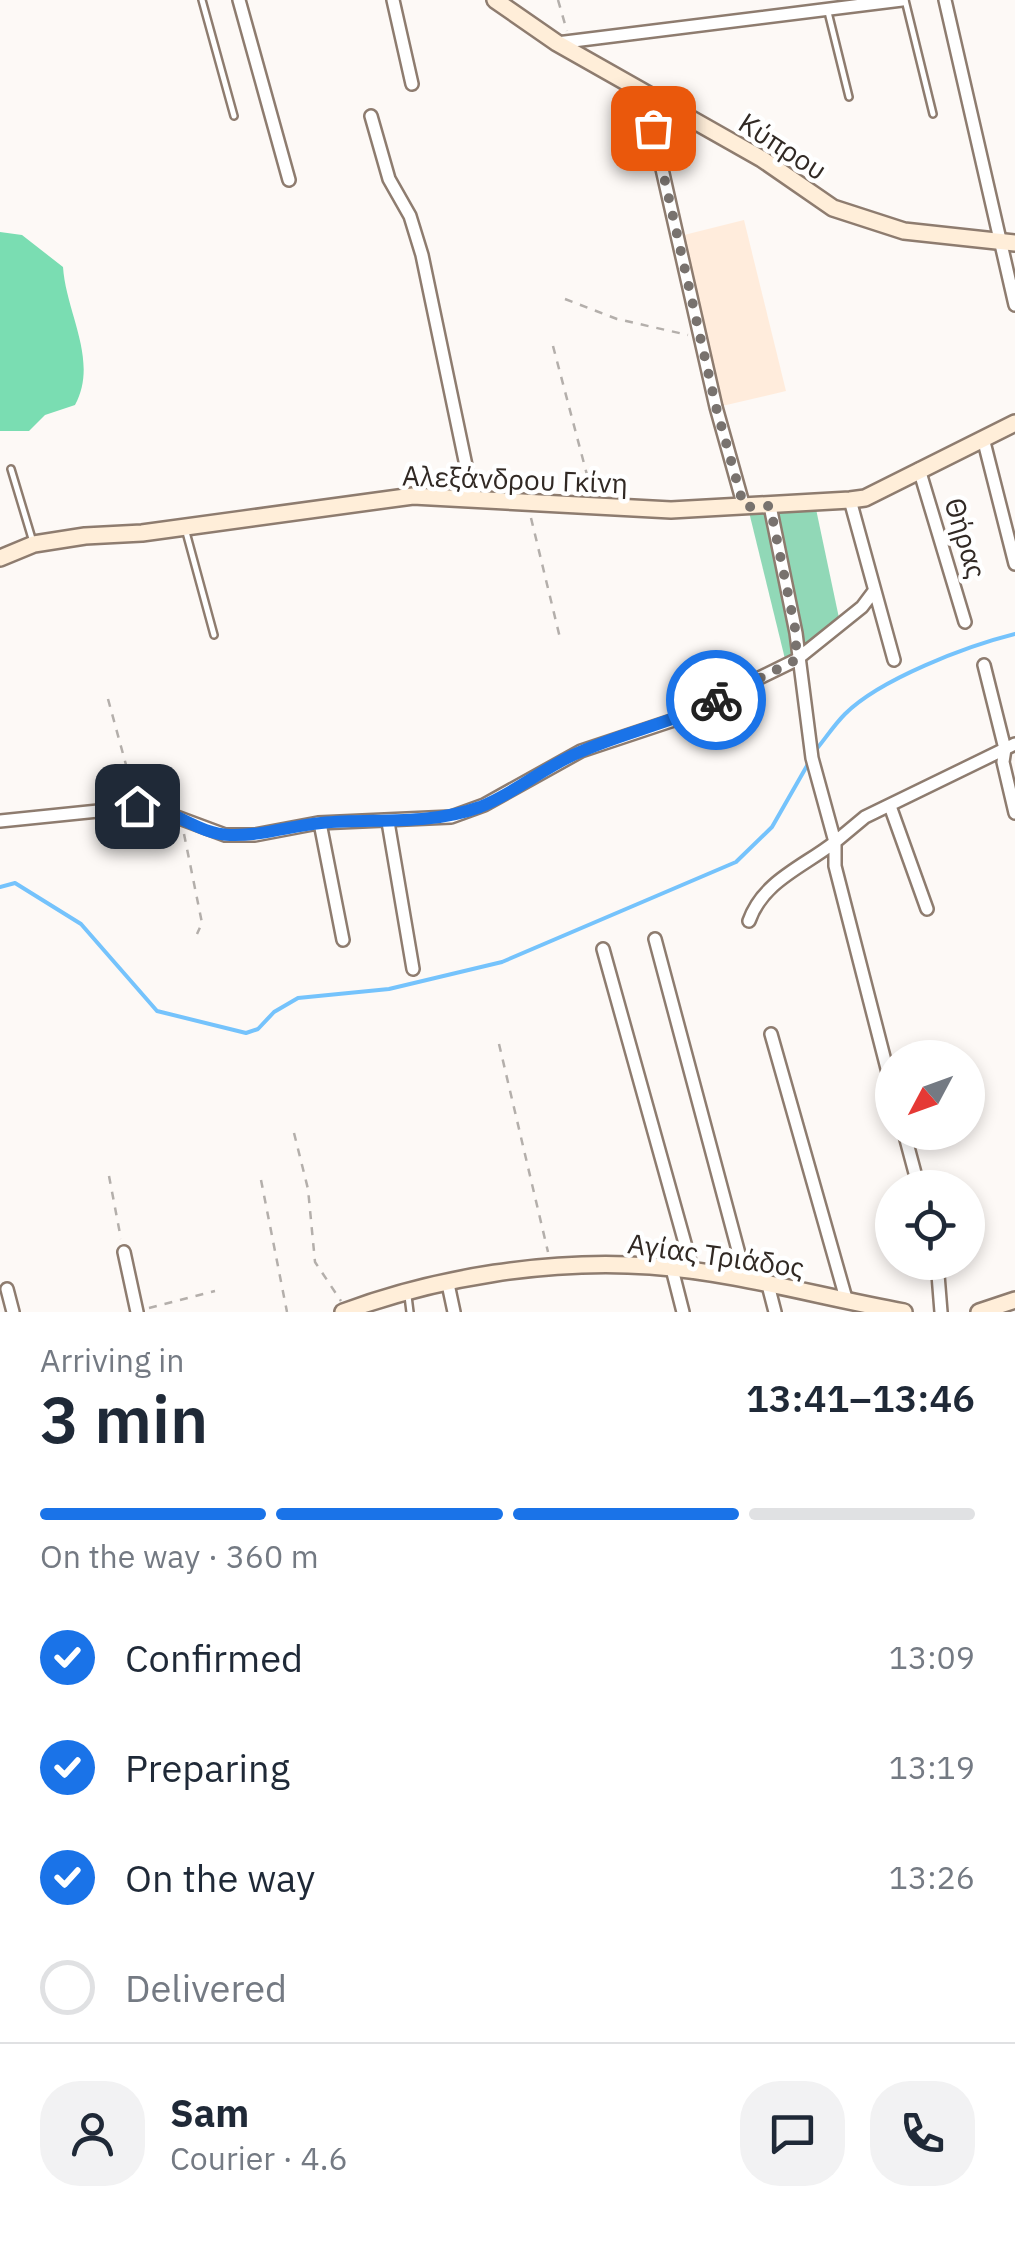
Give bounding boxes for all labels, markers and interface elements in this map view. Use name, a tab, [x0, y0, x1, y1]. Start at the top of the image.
pin	[611, 86, 696, 171]
icon: bag	[626, 101, 681, 156]
street label: Κύπρου	[732, 104, 834, 188]
street label: Αλεξάνδρου Γκίνη	[401, 457, 629, 501]
street label: Θήρας	[936, 493, 996, 583]
courier	[666, 650, 766, 750]
icon: bike	[689, 673, 744, 728]
pin	[95, 764, 180, 849]
icon: home	[110, 779, 165, 834]
north arrow	[875, 1040, 985, 1150]
map controls	[875, 1040, 985, 1280]
button: locate	[875, 1170, 985, 1280]
street label: Αγίας Τριάδος	[625, 1224, 807, 1286]
text: Arriving in	[40, 1339, 185, 1381]
text: 13:41–13:46	[746, 1373, 975, 1422]
text: 3 min	[40, 1376, 208, 1461]
text: On the way · 360 m	[40, 1535, 319, 1577]
icon: check	[40, 1630, 95, 1685]
text: Confirmed	[125, 1633, 303, 1682]
text: 13:09	[889, 1636, 975, 1678]
icon: check	[40, 1740, 95, 1795]
text: Preparing	[125, 1743, 290, 1792]
text: 13:19	[889, 1746, 975, 1788]
icon: check	[40, 1850, 95, 1905]
text: On the way	[125, 1853, 315, 1902]
text: 13:26	[889, 1856, 975, 1898]
text: Delivered	[125, 1963, 287, 2012]
button: person	[40, 2081, 145, 2186]
button: chat	[740, 2081, 845, 2186]
button: phone	[870, 2081, 975, 2186]
text: Sam	[170, 2088, 249, 2137]
text: Courier · 4.6	[170, 2137, 348, 2179]

